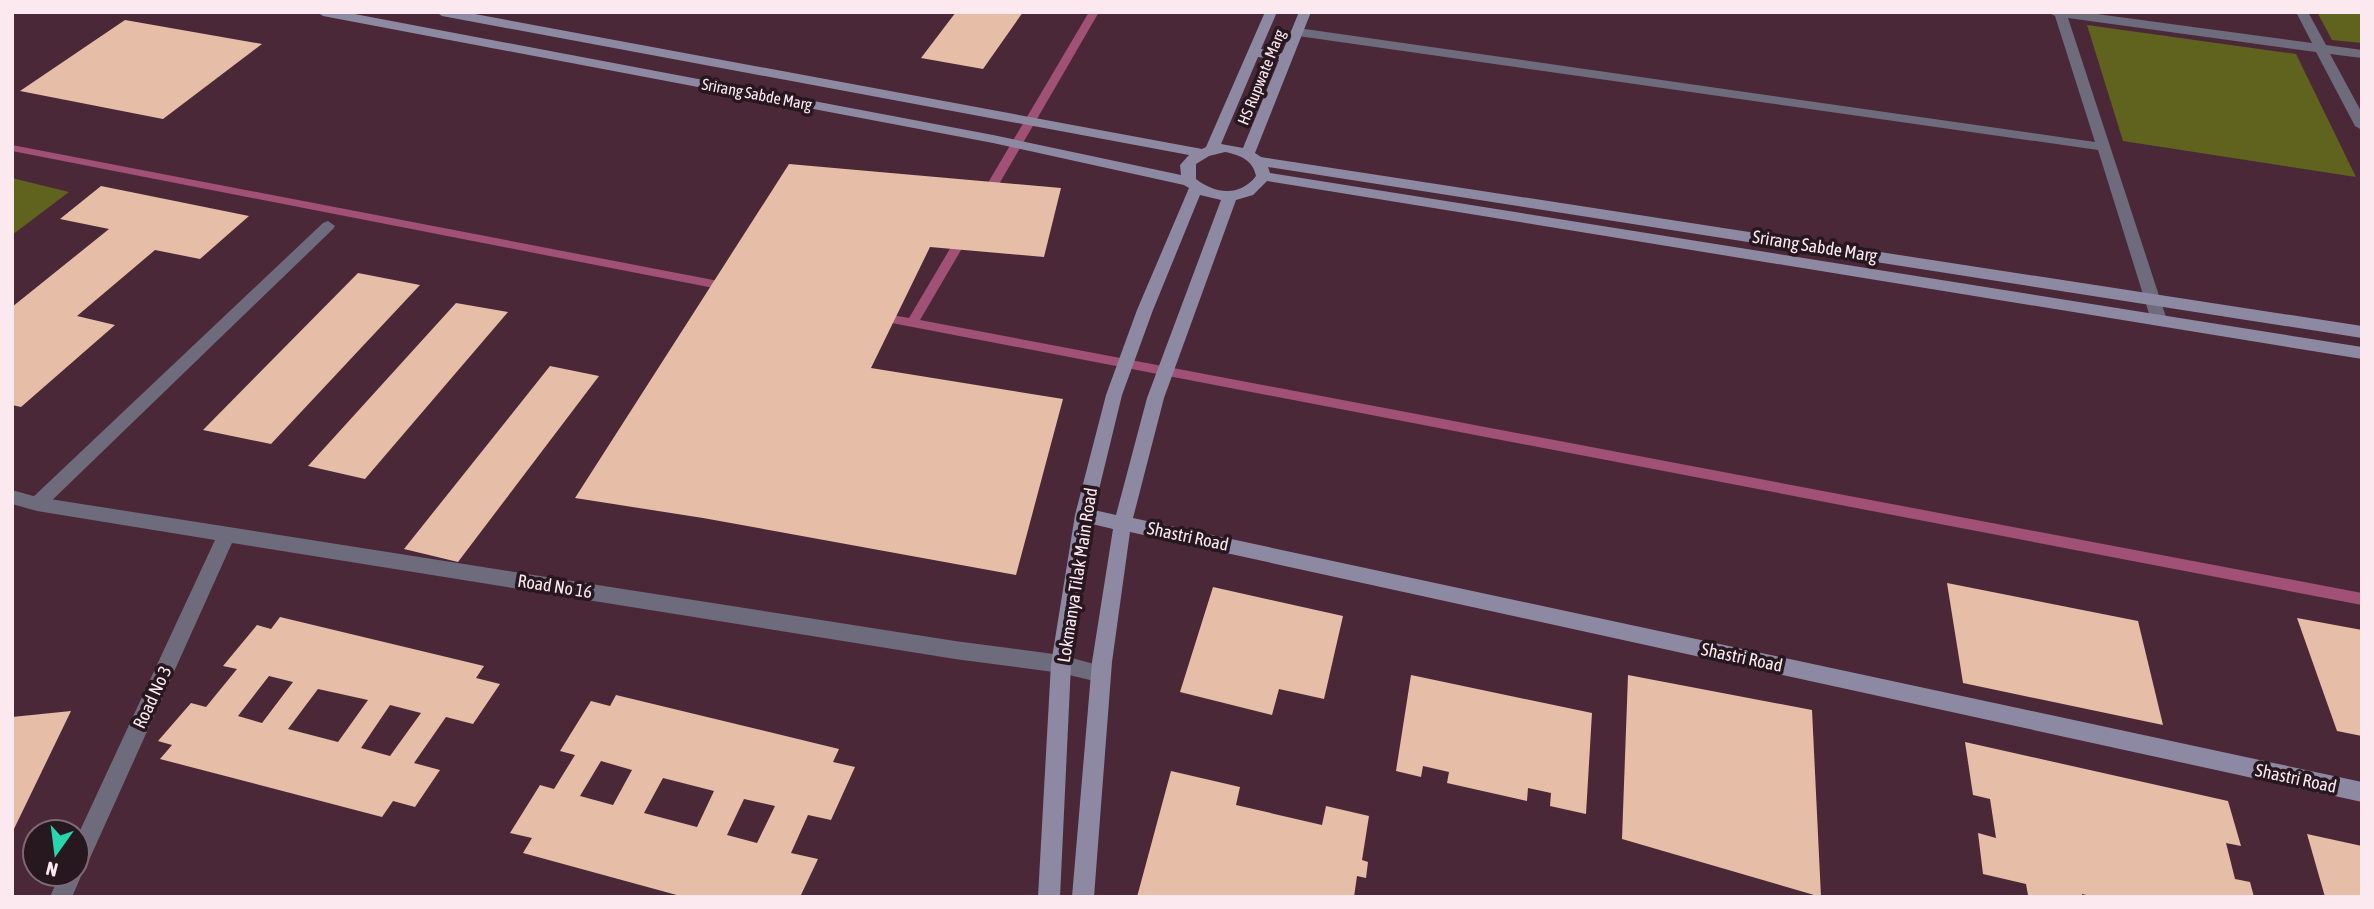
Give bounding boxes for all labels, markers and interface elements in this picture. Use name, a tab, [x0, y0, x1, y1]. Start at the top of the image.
street label: HS Rupwate Marg	[1234, 27, 1289, 128]
street label: Srirang Sabde Marg	[700, 74, 814, 115]
street label: Srirang Sabde Marg	[1751, 226, 1879, 266]
street label: Lokmanya Tilak Main Road	[1053, 486, 1101, 664]
street label: Shastri Road	[1145, 517, 1231, 555]
street label: Road No 16	[516, 570, 594, 602]
street label: Shastri Road	[1699, 638, 1785, 676]
street label: Road No 3	[128, 662, 176, 732]
street label: Shastri Road	[2253, 759, 2339, 797]
north arrow	[21, 818, 91, 888]
text: N	[44, 857, 60, 882]

